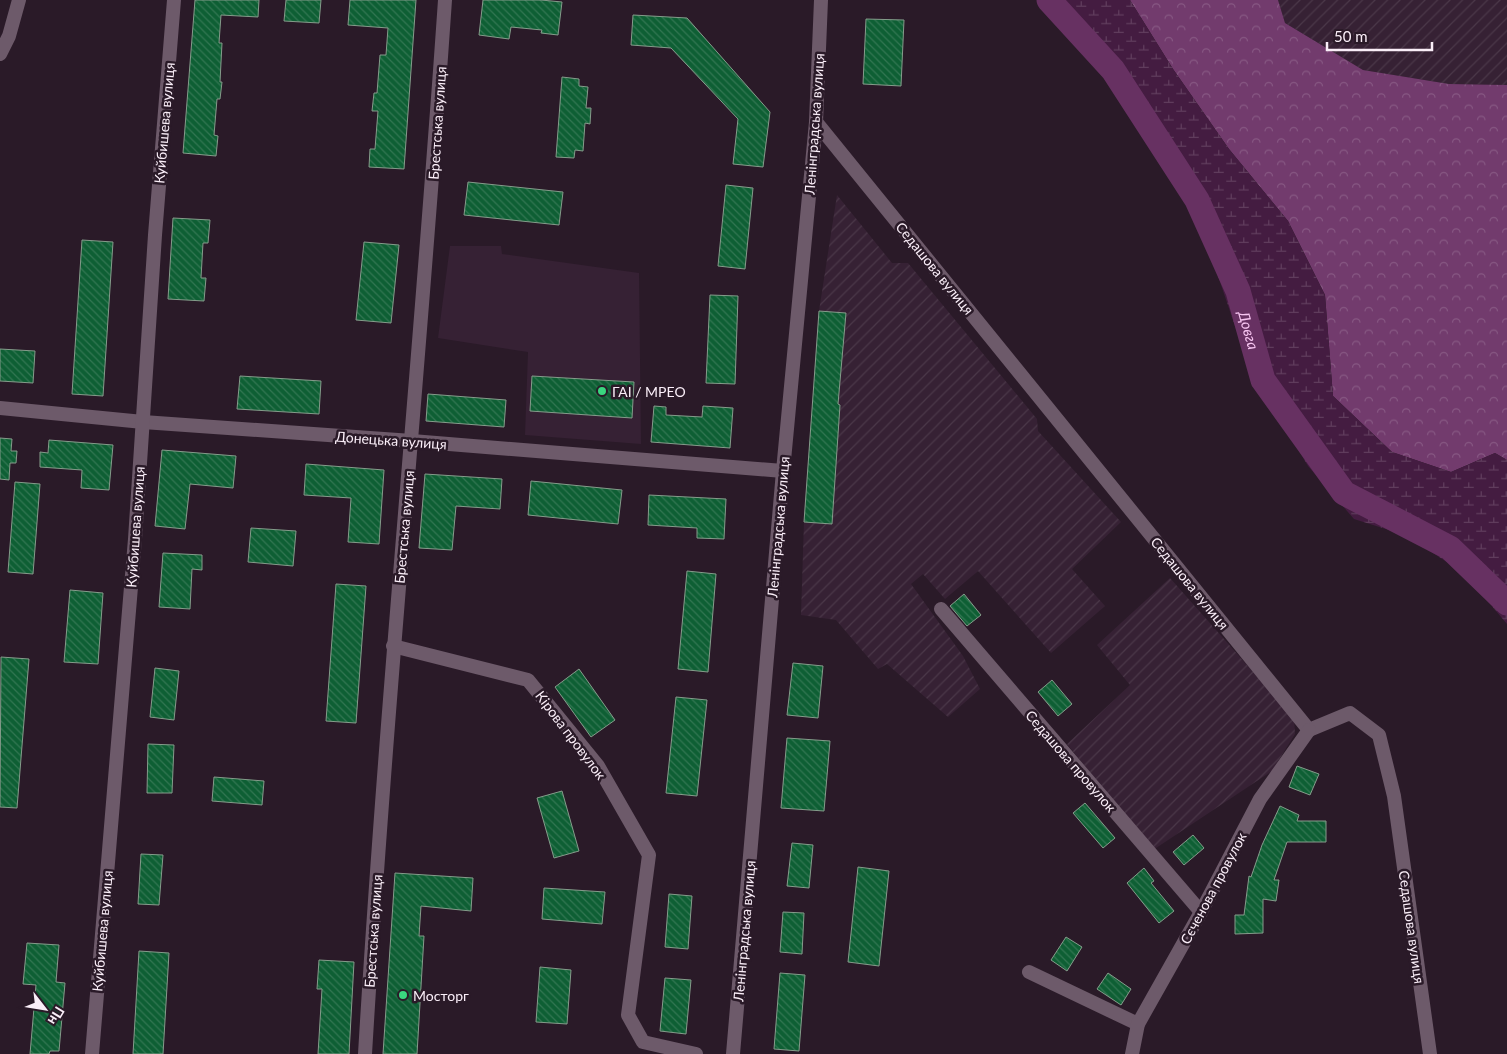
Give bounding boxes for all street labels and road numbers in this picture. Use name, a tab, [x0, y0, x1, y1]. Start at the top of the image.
street label: Ленінградська вулиця	[801, 53, 827, 196]
street label: Куйбишева вулиця	[150, 62, 178, 184]
street label: Брестська вулиця	[425, 66, 449, 180]
street label: Седашова вулиця	[893, 218, 977, 318]
street label: Донецька вулиця	[335, 428, 447, 452]
street label: Ленінградська вулиця	[763, 456, 793, 599]
street label: Куйбишева вулиця	[122, 466, 148, 588]
street label: Брестська вулиця	[391, 470, 417, 584]
street label: Седашова вулиця	[1148, 533, 1232, 633]
street label: Кірова провулок	[532, 687, 610, 783]
street label: Седашова провулок	[1022, 707, 1120, 816]
street label: Сєченова провулок	[1176, 828, 1250, 947]
street label: Ленінградська вулиця	[729, 860, 759, 1003]
street label: Седашова вулиця	[1396, 869, 1428, 985]
street label: Куйбишева вулиця	[88, 870, 116, 992]
street label: Брестська вулиця	[361, 874, 385, 988]

